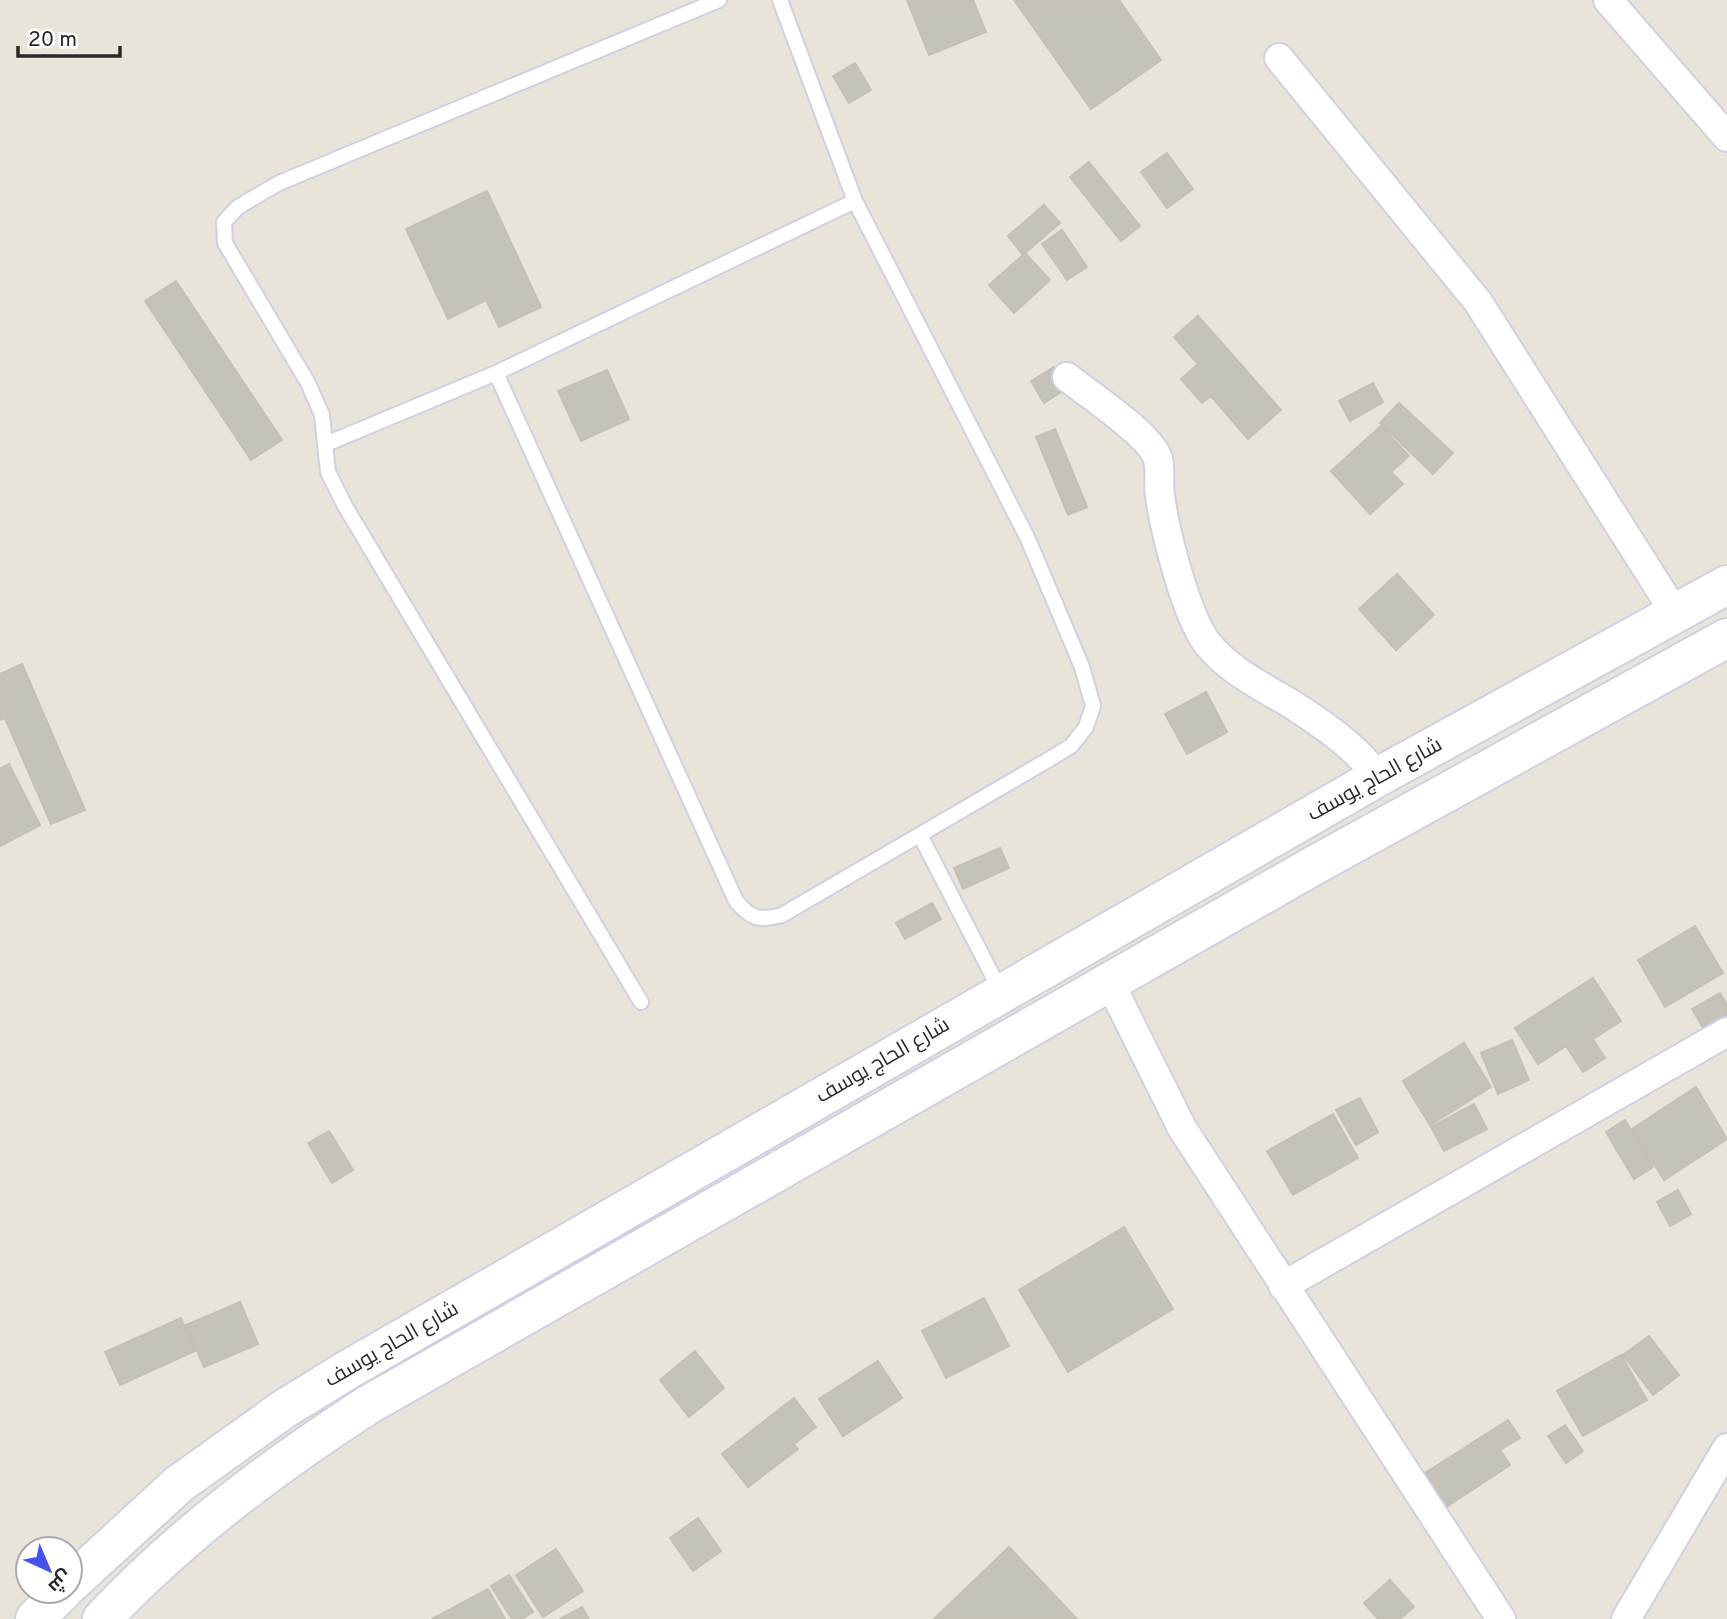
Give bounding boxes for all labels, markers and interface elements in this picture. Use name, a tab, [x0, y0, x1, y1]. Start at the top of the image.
scale bar	[18, 14, 119, 58]
text: 20 m	[28, 27, 77, 54]
street label: شارع الحاج يوسف	[1303, 732, 1447, 828]
street label: شارع الحاج يوسف	[811, 1012, 955, 1110]
street label: شارع الحاج يوسف	[320, 1296, 464, 1394]
north arrow	[14, 1535, 84, 1605]
text: ش	[42, 1564, 77, 1598]

